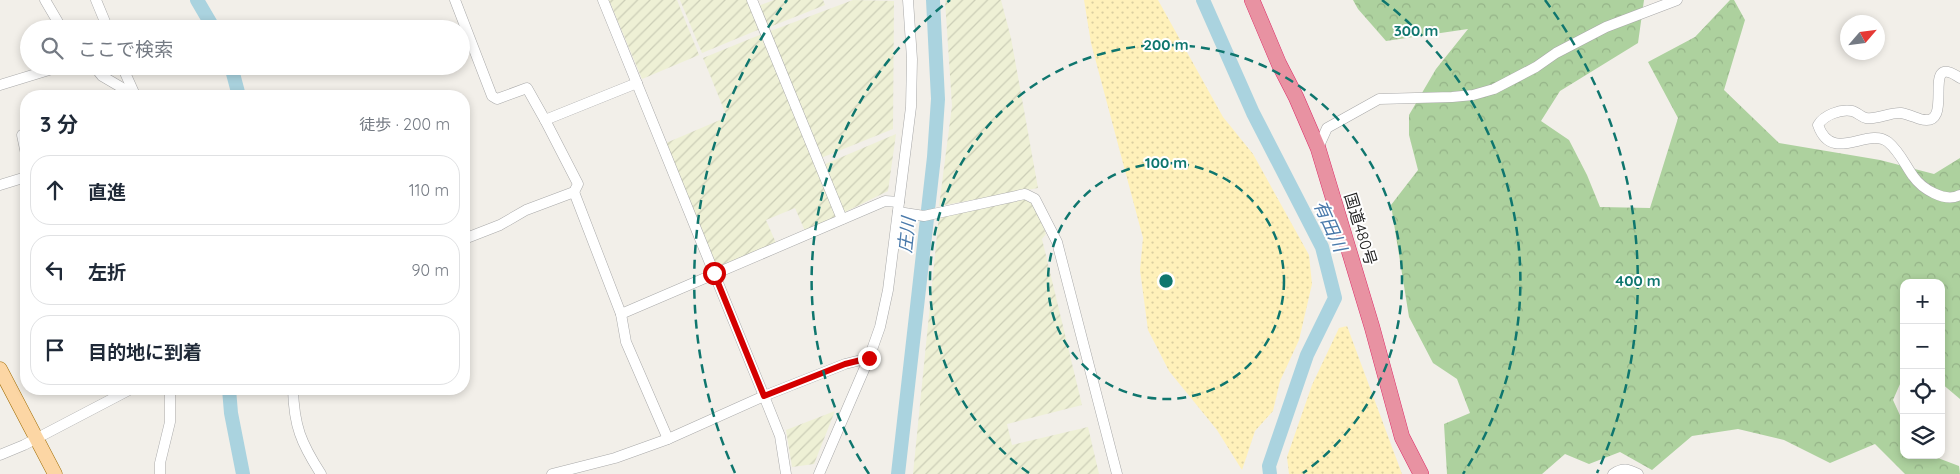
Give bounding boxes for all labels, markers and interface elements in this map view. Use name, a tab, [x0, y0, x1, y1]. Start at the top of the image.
north arrow	[1840, 15, 1885, 60]
search box	[20, 20, 470, 75]
text: 300 m	[1394, 21, 1438, 40]
icon: search	[38, 34, 66, 62]
text: 200 m	[1144, 35, 1189, 54]
text: ここで検索	[78, 37, 173, 61]
text: 3 分	[40, 111, 78, 137]
text: 徒歩 · 200 m	[359, 114, 450, 134]
text: 100 m	[1145, 153, 1187, 172]
icon: ahead	[41, 176, 69, 204]
text: 直進	[88, 180, 126, 204]
text: 110 m	[409, 180, 449, 200]
street label: 国道480号	[1341, 190, 1381, 268]
water label: 有田川	[1309, 196, 1353, 257]
water label: 庄川	[893, 214, 920, 254]
icon: left	[41, 256, 69, 284]
text: 左折	[88, 260, 126, 284]
text: 90 m	[412, 260, 449, 280]
route start	[703, 262, 726, 285]
text: 400 m	[1615, 271, 1661, 290]
centre of rings	[1157, 272, 1175, 290]
map controls	[1900, 279, 1945, 459]
button: +	[1900, 279, 1945, 324]
button: −	[1900, 324, 1945, 369]
icon: arrive	[41, 336, 69, 364]
text: 目的地に到着	[88, 340, 202, 364]
route end	[858, 347, 881, 370]
button: locate	[1900, 369, 1945, 414]
button: layers	[1900, 414, 1945, 459]

